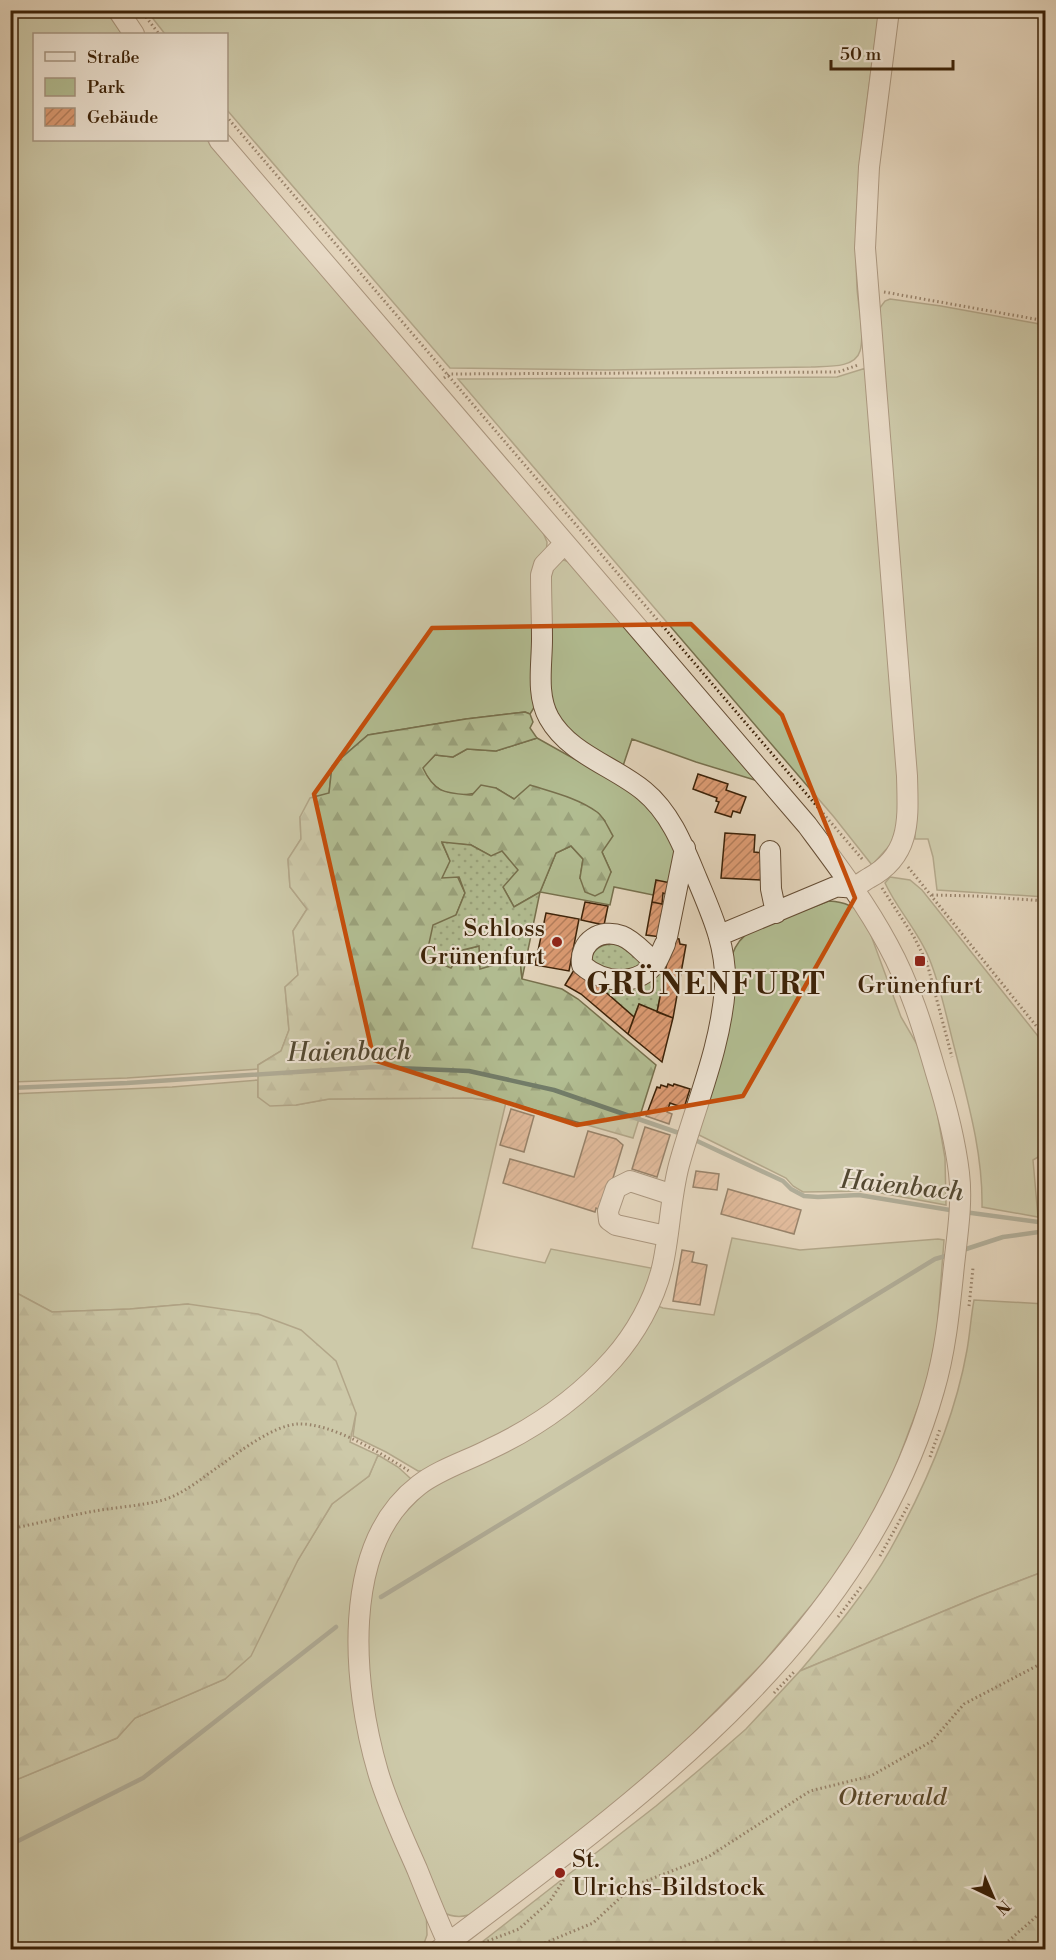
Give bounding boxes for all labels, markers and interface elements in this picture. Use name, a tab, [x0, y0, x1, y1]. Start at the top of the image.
legend	[33, 33, 228, 141]
scale bar	[831, 33, 952, 71]
text: 50 m	[840, 43, 882, 66]
text: Straße	[87, 46, 140, 69]
text: Park	[87, 76, 126, 99]
text: Gebäude	[87, 106, 158, 129]
place label: Schloss Grünenfurt	[420, 914, 545, 972]
marker: Schloss Grünenfurt	[550, 935, 564, 949]
marker: Grünenfurt	[913, 954, 927, 968]
district label: GRÜNENFURT	[586, 964, 826, 1004]
place label: Grünenfurt	[857, 971, 983, 1001]
water label: Haienbach	[286, 1035, 412, 1069]
water label: Haienbach	[838, 1164, 966, 1208]
park label: Otterwald	[838, 1783, 948, 1813]
place label: St. Ulrichs-Bildstock	[572, 1845, 766, 1903]
marker: St. Ulrichs-Bildstock	[553, 1866, 567, 1880]
north arrow	[963, 1867, 1023, 1927]
text: N	[991, 1895, 1014, 1919]

